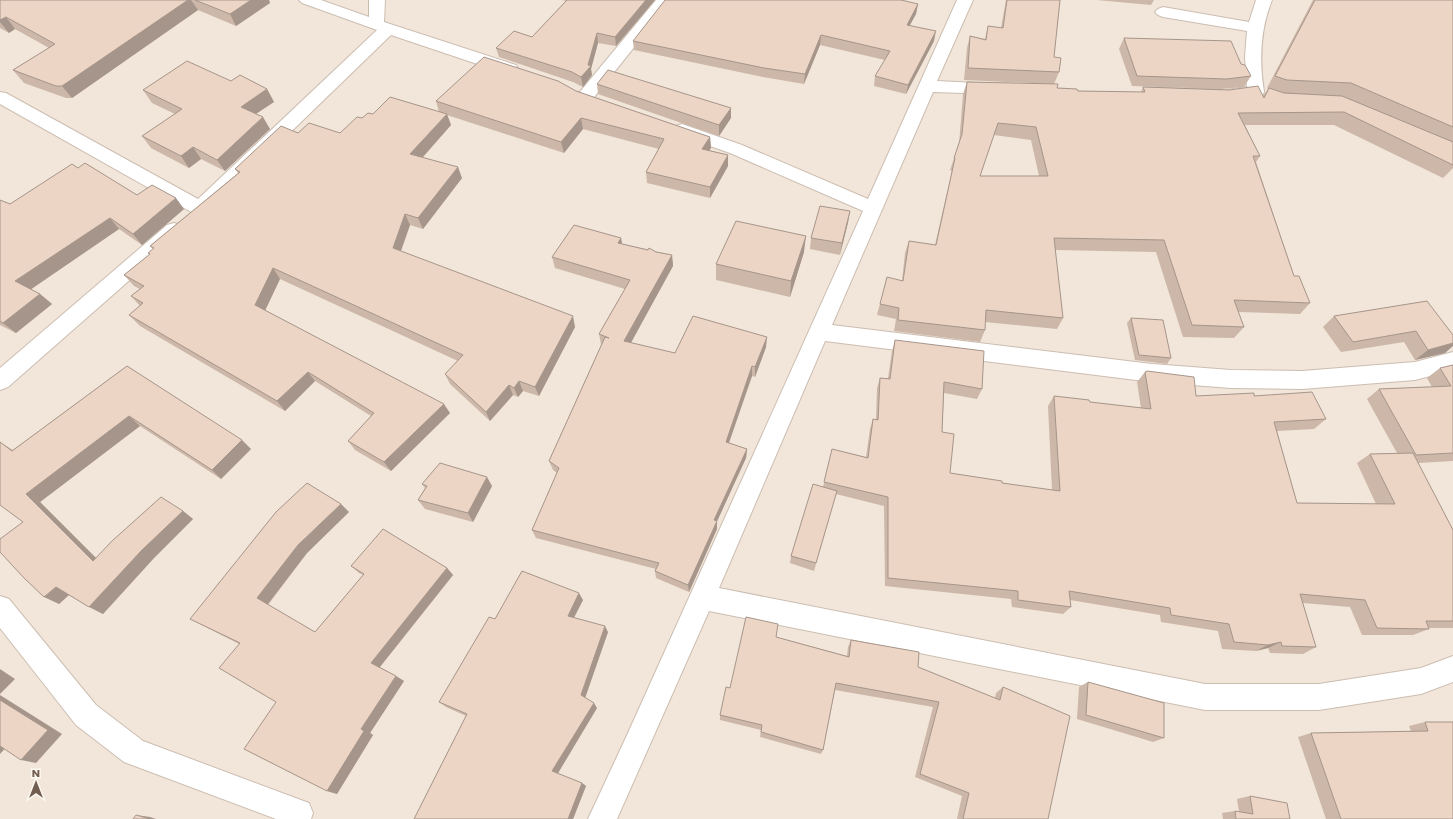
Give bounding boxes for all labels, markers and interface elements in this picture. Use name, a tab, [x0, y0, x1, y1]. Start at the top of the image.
north arrow	[16, 763, 56, 803]
text: N	[32, 765, 40, 781]

